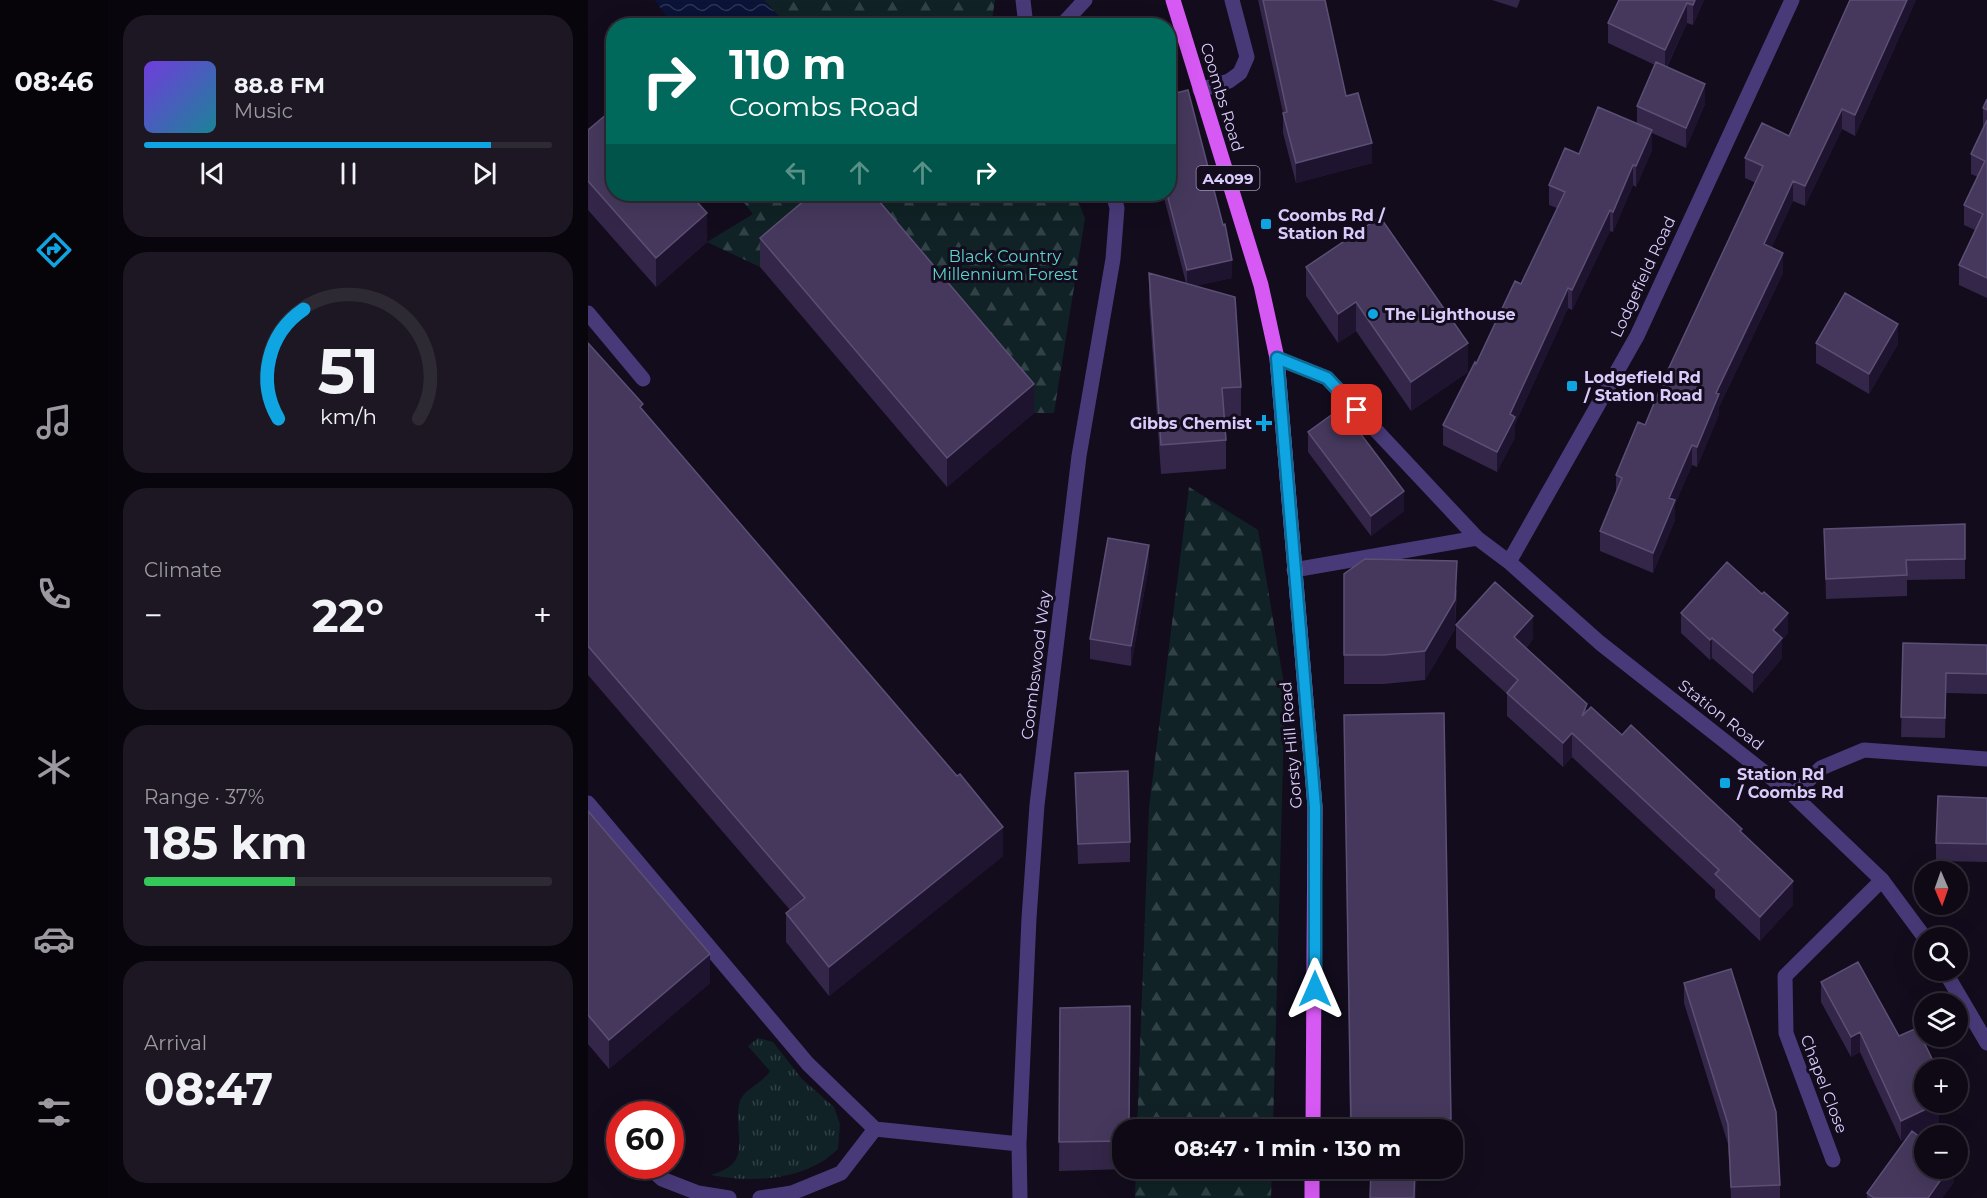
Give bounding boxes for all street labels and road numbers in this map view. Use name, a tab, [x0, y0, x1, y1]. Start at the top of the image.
street label: Coombs Road	[1196, 40, 1248, 154]
road number: A4099	[1196, 166, 1260, 190]
street label: Lodgefield Road	[1607, 213, 1679, 341]
street label: Coombswood Way	[1017, 589, 1055, 741]
street label: Station Road	[1675, 676, 1767, 754]
street label: Gorsty Hill Road	[1276, 681, 1306, 809]
street label: Chapel Close	[1797, 1032, 1851, 1136]

